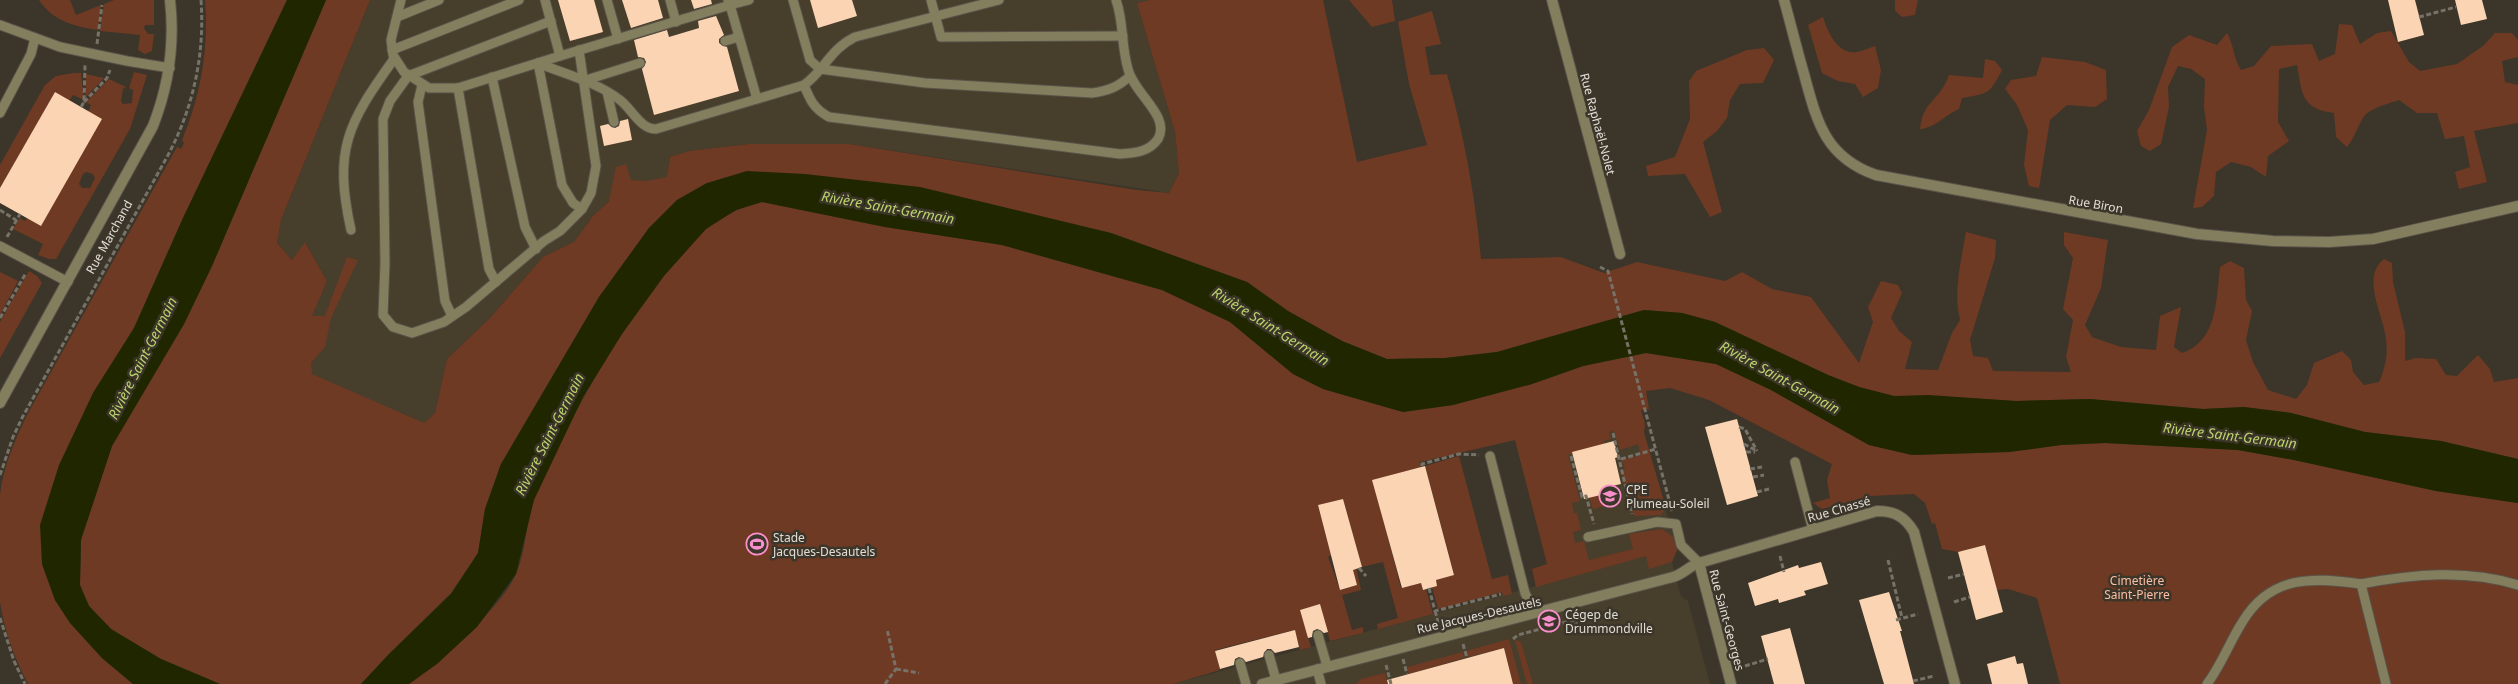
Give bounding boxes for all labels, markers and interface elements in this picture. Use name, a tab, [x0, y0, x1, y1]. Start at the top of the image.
street label: Rue Raphaël-Nolet	[1576, 71, 1620, 177]
water label: Rivière Saint-Germain	[820, 186, 956, 228]
street label: Rue Biron	[2067, 191, 2125, 217]
street label: Rue Marchand	[82, 197, 136, 277]
water label: Rivière Saint-Germain	[1209, 282, 1333, 370]
water label: Rivière Saint-Germain	[103, 294, 181, 422]
water label: Rivière Saint-Germain	[1717, 336, 1843, 418]
water label: Rivière Saint-Germain	[510, 370, 588, 498]
water label: Rivière Saint-Germain	[2162, 417, 2298, 453]
place label: CPE Plumeau-Soleil	[1626, 481, 1710, 512]
school or university icon: CPE Plumeau-Soleil	[1598, 484, 1622, 508]
street label: Rue Chassé	[1806, 492, 1873, 526]
place label: Stade Jacques-Desautels	[772, 529, 876, 560]
sports icon: Stade Jacques-Desautels	[745, 532, 769, 556]
street label: Rue Saint-Georges	[1705, 567, 1749, 673]
park label: Cimetière Saint-Pierre	[2104, 572, 2170, 603]
street label: Rue Jacques-Desautels	[1415, 592, 1543, 638]
place label: Cégep de Drummondville	[1565, 606, 1653, 637]
school or university icon: Cégep de Drummondville	[1537, 609, 1561, 633]

